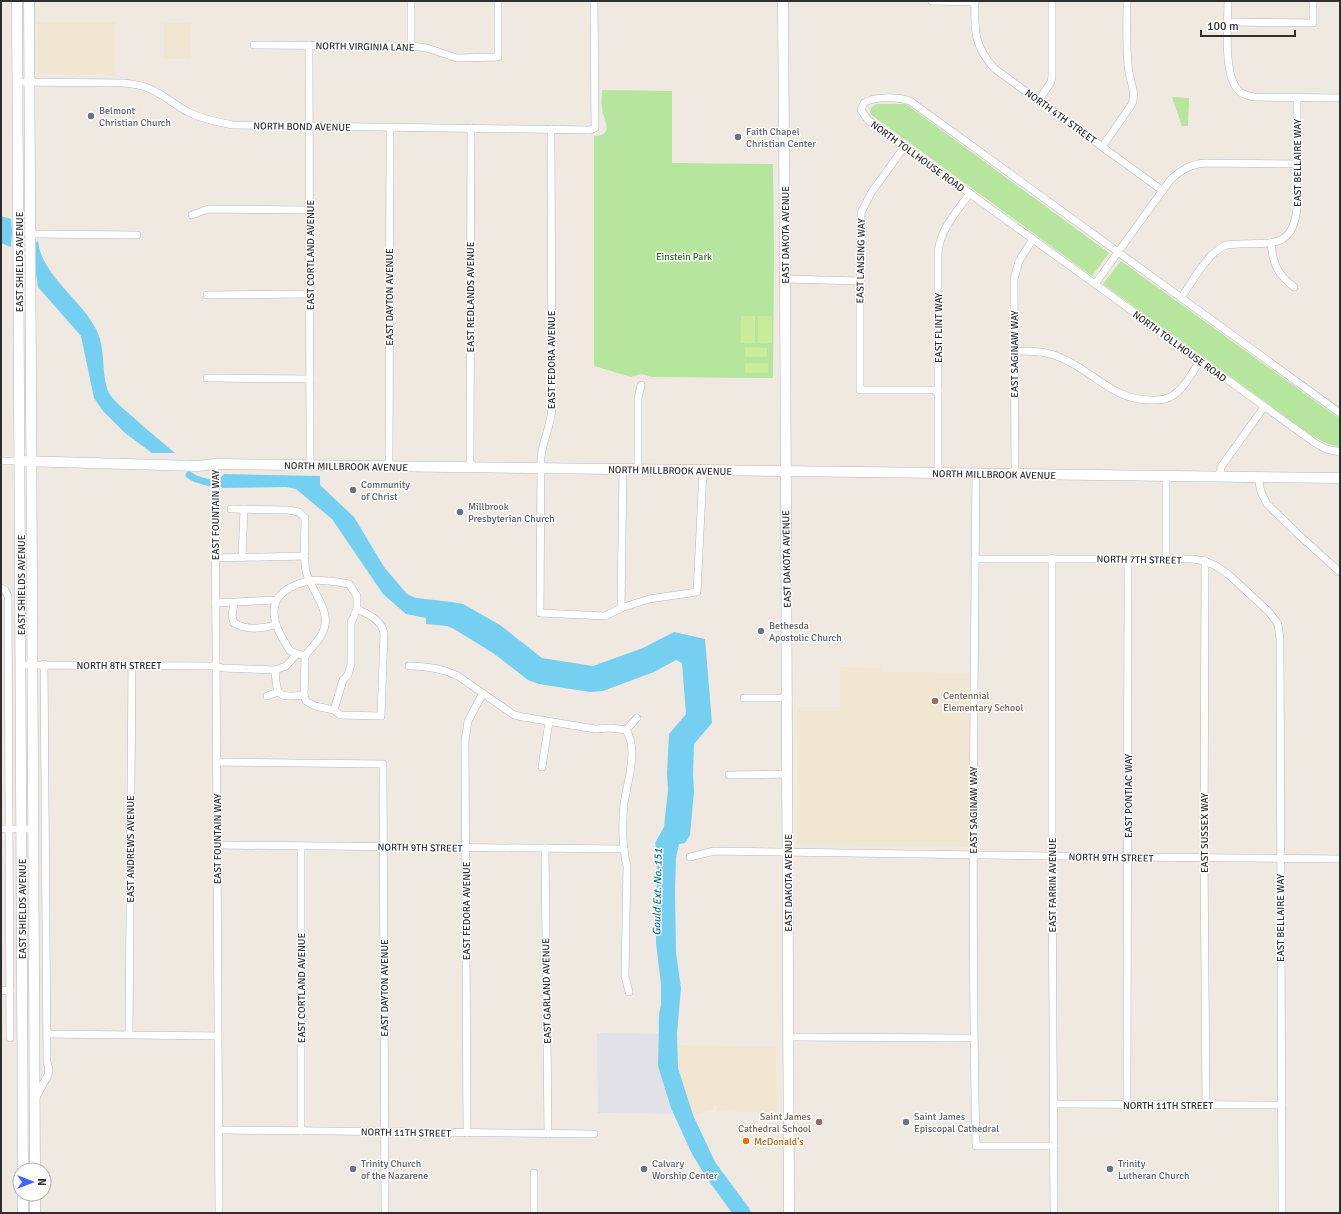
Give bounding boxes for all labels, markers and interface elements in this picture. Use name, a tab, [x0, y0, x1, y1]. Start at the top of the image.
scale bar	[1201, 12, 1295, 38]
text: 100 m	[1207, 19, 1239, 34]
street label: NORTH VIRGINIA LANE	[316, 40, 415, 54]
street label: NORTH 4TH STREET	[1023, 87, 1098, 147]
place label: Belmont Christian Church	[99, 105, 171, 129]
marker: Belmont Christian Church	[86, 111, 96, 121]
street label: NORTH TOLLHOUSE ROAD	[868, 119, 967, 195]
street label: EAST BELLAIRE WAY	[1292, 119, 1304, 207]
street label: NORTH BOND AVENUE	[253, 120, 351, 134]
place label: Faith Chapel Christian Center	[746, 126, 816, 150]
marker: Faith Chapel Christian Center	[733, 132, 743, 142]
street label: EAST DAKOTA AVENUE	[780, 186, 792, 284]
street label: EAST CORTLAND AVENUE	[305, 199, 317, 310]
street label: EAST SHIELDS AVENUE	[14, 211, 26, 312]
street label: EAST LANSING WAY	[854, 218, 868, 304]
street label: EAST REDLANDS AVENUE	[465, 241, 477, 352]
street label: EAST DAYTON AVENUE	[384, 248, 396, 346]
park label: Einstein Park	[656, 251, 712, 263]
street label: EAST FLINT WAY	[933, 293, 945, 363]
street label: NORTH TOLLHOUSE ROAD	[1130, 309, 1229, 385]
street label: EAST FEDORA AVENUE	[546, 310, 558, 409]
street label: EAST SAGINAW WAY	[1009, 310, 1021, 398]
street label: NORTH MILLBROOK AVENUE	[284, 460, 408, 474]
street label: NORTH MILLBROOK AVENUE	[608, 464, 732, 478]
street label: NORTH MILLBROOK AVENUE	[932, 468, 1056, 482]
street label: EAST FOUNTAIN WAY	[210, 470, 222, 560]
place label: Community of Christ	[361, 479, 410, 503]
marker: Community of Christ	[348, 485, 358, 495]
place label: Millbrook Presbyterian Church	[468, 501, 555, 525]
marker: Millbrook Presbyterian Church	[455, 507, 465, 517]
street label: EAST DAKOTA AVENUE	[780, 510, 794, 608]
street label: EAST SHIELDS AVENUE	[16, 534, 28, 635]
street label: NORTH 7TH STREET	[1096, 553, 1182, 567]
place label: Bethesda Apostolic Church	[769, 620, 842, 644]
marker: Bethesda Apostolic Church	[756, 626, 766, 636]
street label: NORTH 8TH STREET	[77, 660, 161, 672]
place label: Centennial Elementary School	[943, 690, 1023, 714]
marker: Centennial Elementary School	[930, 696, 940, 706]
street label: EAST PONTIAC WAY	[1123, 754, 1135, 838]
street label: EAST SAGINAW WAY	[968, 766, 980, 854]
street label: EAST SUSSEX WAY	[1199, 793, 1211, 873]
street label: EAST FOUNTAIN WAY	[212, 794, 224, 884]
street label: EAST ANDREWS AVENUE	[125, 795, 137, 903]
street label: EAST DAKOTA AVENUE	[783, 834, 795, 932]
street label: EAST FARRIN AVENUE	[1047, 837, 1059, 933]
street label: NORTH 9TH STREET	[377, 841, 463, 855]
water label: Gould Ext. No. 151	[650, 848, 665, 936]
street label: NORTH 9TH STREET	[1068, 851, 1154, 865]
street label: EAST SHIELDS AVENUE	[17, 858, 29, 959]
street label: EAST FEDORA AVENUE	[461, 861, 473, 960]
street label: EAST BELLAIRE WAY	[1275, 874, 1287, 962]
street label: EAST CORTLAND AVENUE	[296, 932, 308, 1043]
street label: EAST GARLAND AVENUE	[540, 938, 554, 1044]
street label: EAST DAYTON AVENUE	[379, 939, 391, 1037]
street label: NORTH 11TH STREET	[1123, 1100, 1213, 1112]
place label: Saint James Cathedral School	[738, 1111, 812, 1135]
place label: Saint James Episcopal Cathedral	[914, 1111, 999, 1135]
marker: Saint James Cathedral School	[814, 1117, 824, 1127]
marker: Saint James Episcopal Cathedral	[901, 1117, 911, 1127]
street label: NORTH 11TH STREET	[361, 1126, 451, 1140]
marker: McDonald's	[741, 1136, 751, 1146]
place label: McDonald's	[754, 1136, 804, 1148]
place label: Trinity Church of the Nazarene	[361, 1158, 428, 1182]
place label: Calvary Worship Center	[652, 1158, 718, 1182]
place label: Trinity Lutheran Church	[1118, 1158, 1189, 1182]
north arrow	[12, 1162, 52, 1202]
marker: Trinity Church of the Nazarene	[348, 1164, 358, 1174]
marker: Calvary Worship Center	[639, 1164, 649, 1174]
marker: Trinity Lutheran Church	[1105, 1164, 1115, 1174]
text: N	[35, 1178, 48, 1186]

